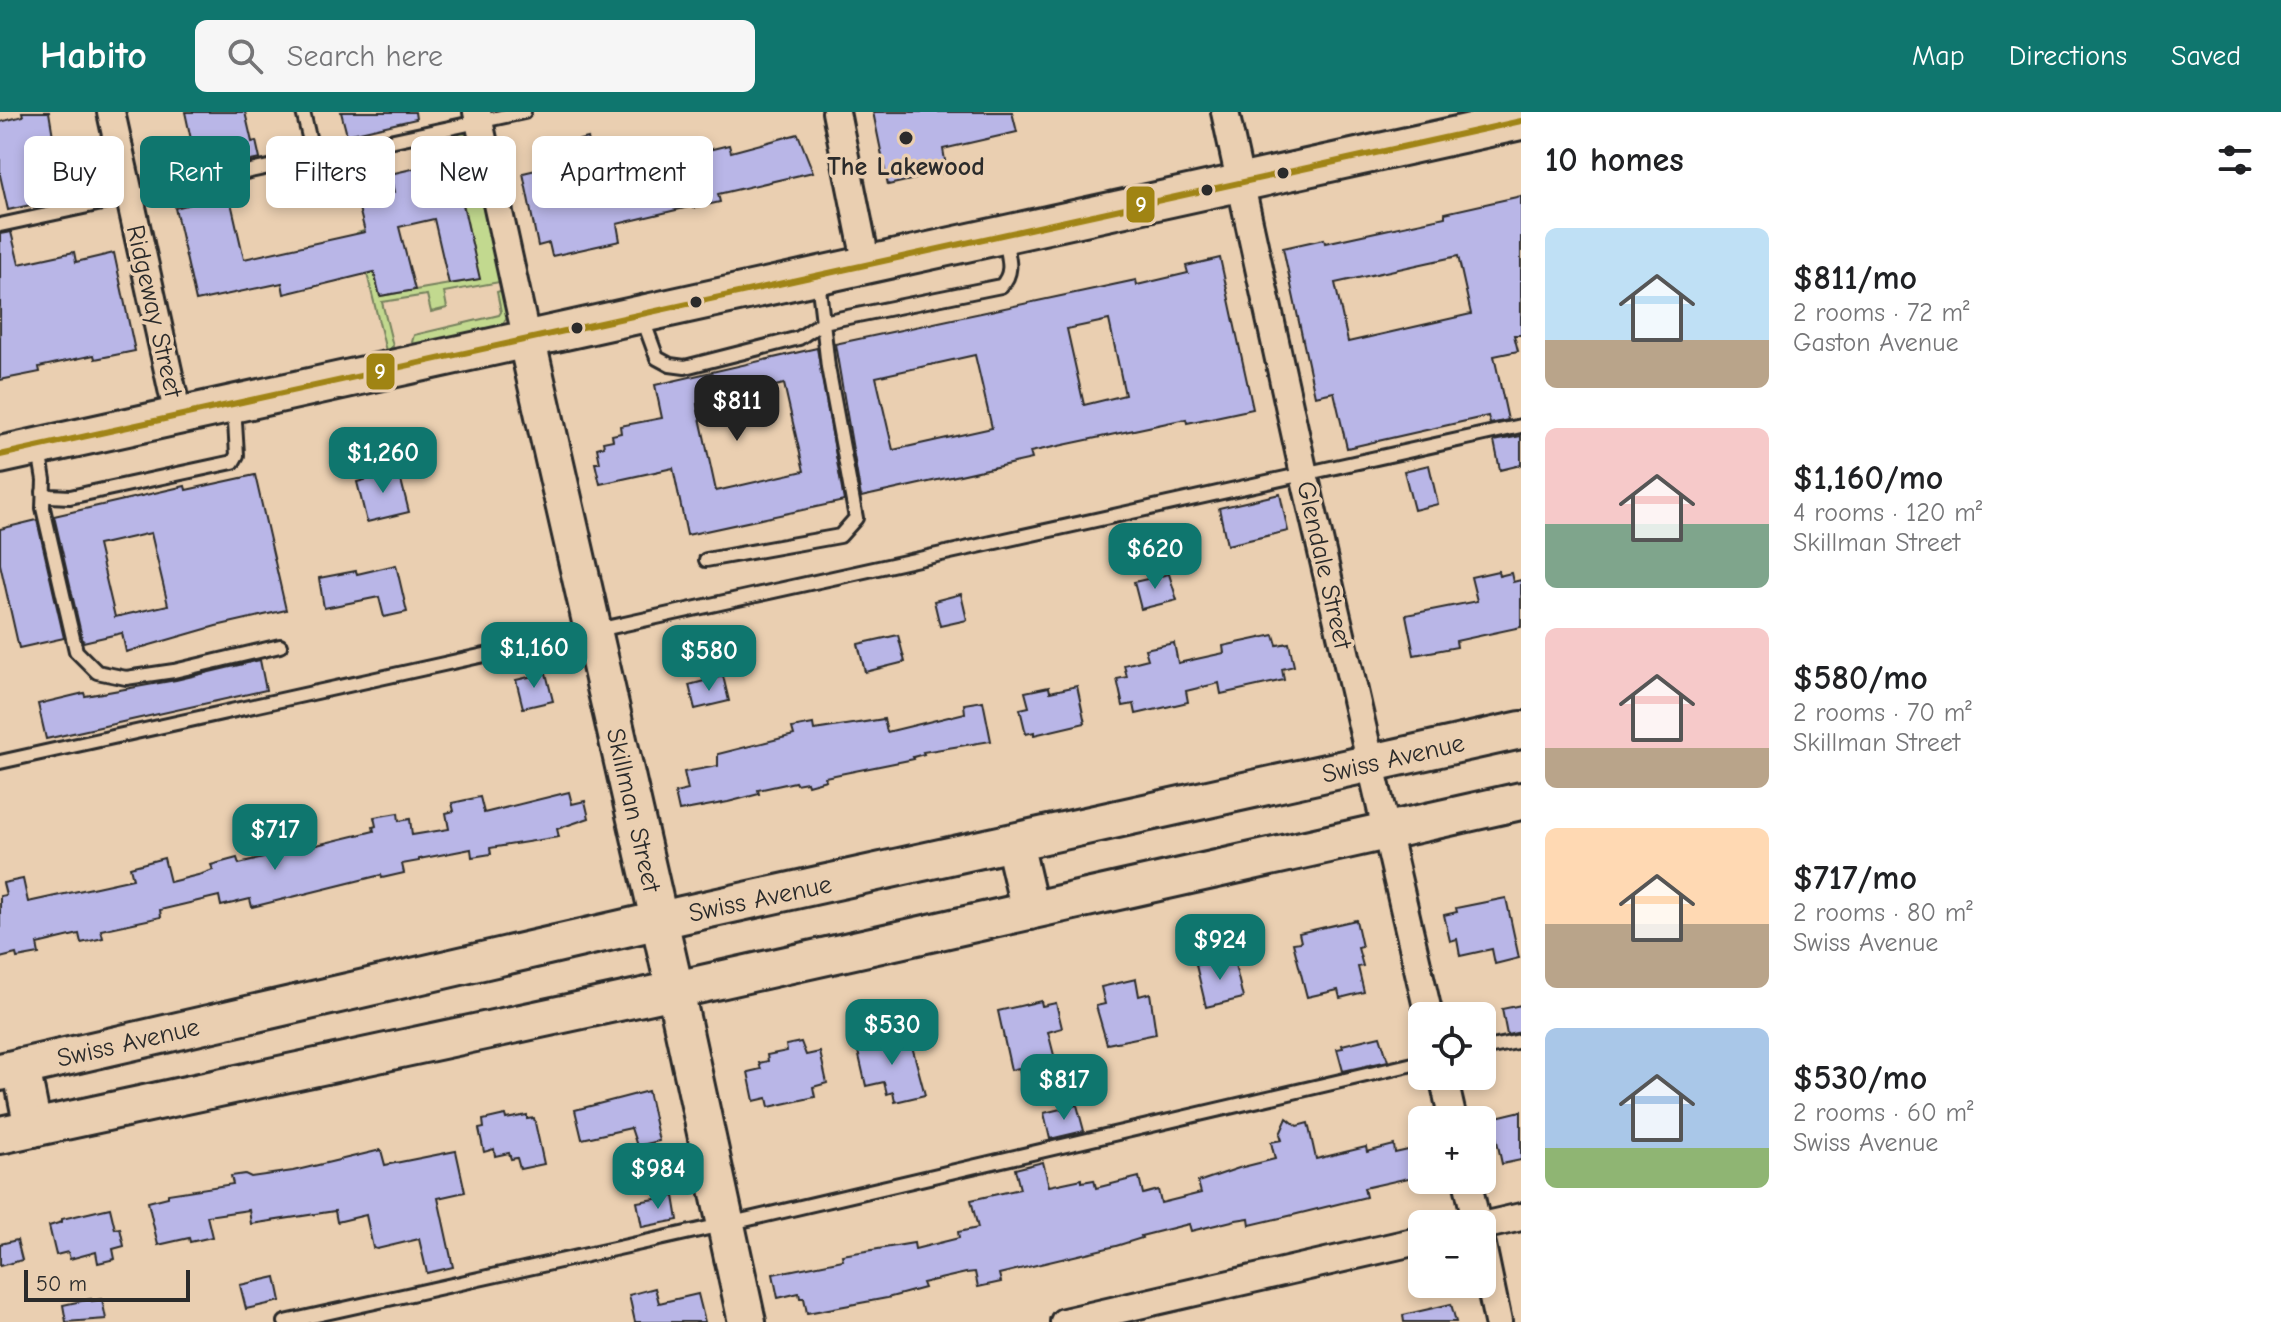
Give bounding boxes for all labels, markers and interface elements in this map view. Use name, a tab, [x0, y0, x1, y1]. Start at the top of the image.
search box	[195, 20, 755, 92]
text: Habito	[40, 34, 147, 78]
icon: search	[223, 34, 267, 78]
text: Search here	[287, 39, 443, 74]
text: Map	[1912, 40, 1965, 72]
text: Directions	[2009, 40, 2127, 72]
text: Saved	[2171, 40, 2241, 72]
marker: The Lakewood	[897, 129, 915, 147]
chip: Buy	[24, 136, 124, 208]
chip: Rent	[140, 136, 250, 208]
chip: Filters	[266, 136, 395, 208]
chip: New	[411, 136, 516, 208]
chip: Apartment	[532, 136, 713, 208]
icon: filters	[2213, 138, 2257, 182]
text: 10 homes	[1545, 140, 1684, 180]
place label: The Lakewood	[827, 152, 985, 182]
unlabelled marker	[1275, 165, 1291, 181]
unlabelled marker	[1199, 182, 1215, 198]
line badge: 9	[1125, 185, 1156, 224]
text: 9	[1135, 192, 1147, 218]
street label: Ridgeway Street	[120, 222, 189, 402]
text: $811/mo	[1793, 258, 1917, 298]
icon: home	[1609, 260, 1705, 356]
unlabelled marker	[688, 294, 704, 310]
text: 2 rooms · 72 m²	[1793, 298, 1970, 328]
unlabelled marker	[569, 320, 585, 336]
text: Gaston Avenue	[1793, 328, 1959, 358]
line badge: 9	[365, 352, 396, 391]
text: 9	[374, 359, 386, 385]
pin: $811	[690, 375, 784, 443]
text: $811	[712, 386, 762, 416]
pin: $1,260	[318, 427, 448, 495]
text: $1,260	[347, 438, 419, 468]
text: $1,160/mo	[1793, 458, 1943, 498]
icon: home	[1609, 460, 1705, 556]
street label: Glendale Street	[1290, 478, 1358, 654]
text: 4 rooms · 120 m²	[1793, 498, 1982, 528]
pin: $620	[1108, 523, 1202, 591]
text: Skillman Street	[1793, 528, 1960, 558]
text: $620	[1126, 534, 1184, 564]
pin: $1,160	[469, 622, 599, 690]
pin: $580	[662, 625, 756, 693]
text: $1,160	[499, 633, 569, 663]
text: $580	[680, 636, 738, 666]
text: $580/mo	[1793, 658, 1928, 698]
icon: home	[1609, 660, 1705, 756]
text: 2 rooms · 70 m²	[1793, 698, 1972, 728]
street label: Skillman Street	[600, 725, 667, 897]
street label: Swiss Avenue	[1319, 728, 1467, 790]
text: Skillman Street	[1793, 728, 1960, 758]
pin: $717	[228, 804, 322, 872]
text: $717	[250, 815, 300, 845]
text: $717/mo	[1793, 858, 1917, 898]
icon: home	[1609, 860, 1705, 956]
street label: Swiss Avenue	[686, 869, 834, 929]
text: 2 rooms · 80 m²	[1793, 898, 1973, 928]
pin: $924	[1173, 914, 1267, 982]
text: $924	[1193, 925, 1247, 955]
text: Swiss Avenue	[1793, 928, 1938, 958]
pin: $530	[845, 999, 939, 1067]
map controls	[1408, 1002, 1496, 1298]
button: locate	[1408, 1002, 1496, 1090]
text: $530	[863, 1010, 921, 1040]
street label: Swiss Avenue	[54, 1012, 202, 1074]
pin: $817	[1017, 1054, 1111, 1122]
text: $530/mo	[1793, 1058, 1927, 1098]
icon: home	[1609, 1060, 1705, 1156]
text: $817	[1039, 1065, 1089, 1095]
text: 2 rooms · 60 m²	[1793, 1098, 1974, 1128]
button: +	[1408, 1106, 1496, 1194]
text: Swiss Avenue	[1793, 1128, 1938, 1158]
pin: $984	[611, 1143, 705, 1211]
text: $984	[631, 1154, 685, 1184]
button: −	[1408, 1210, 1496, 1298]
scale bar	[24, 1266, 190, 1302]
text: 50 m	[36, 1271, 87, 1297]

